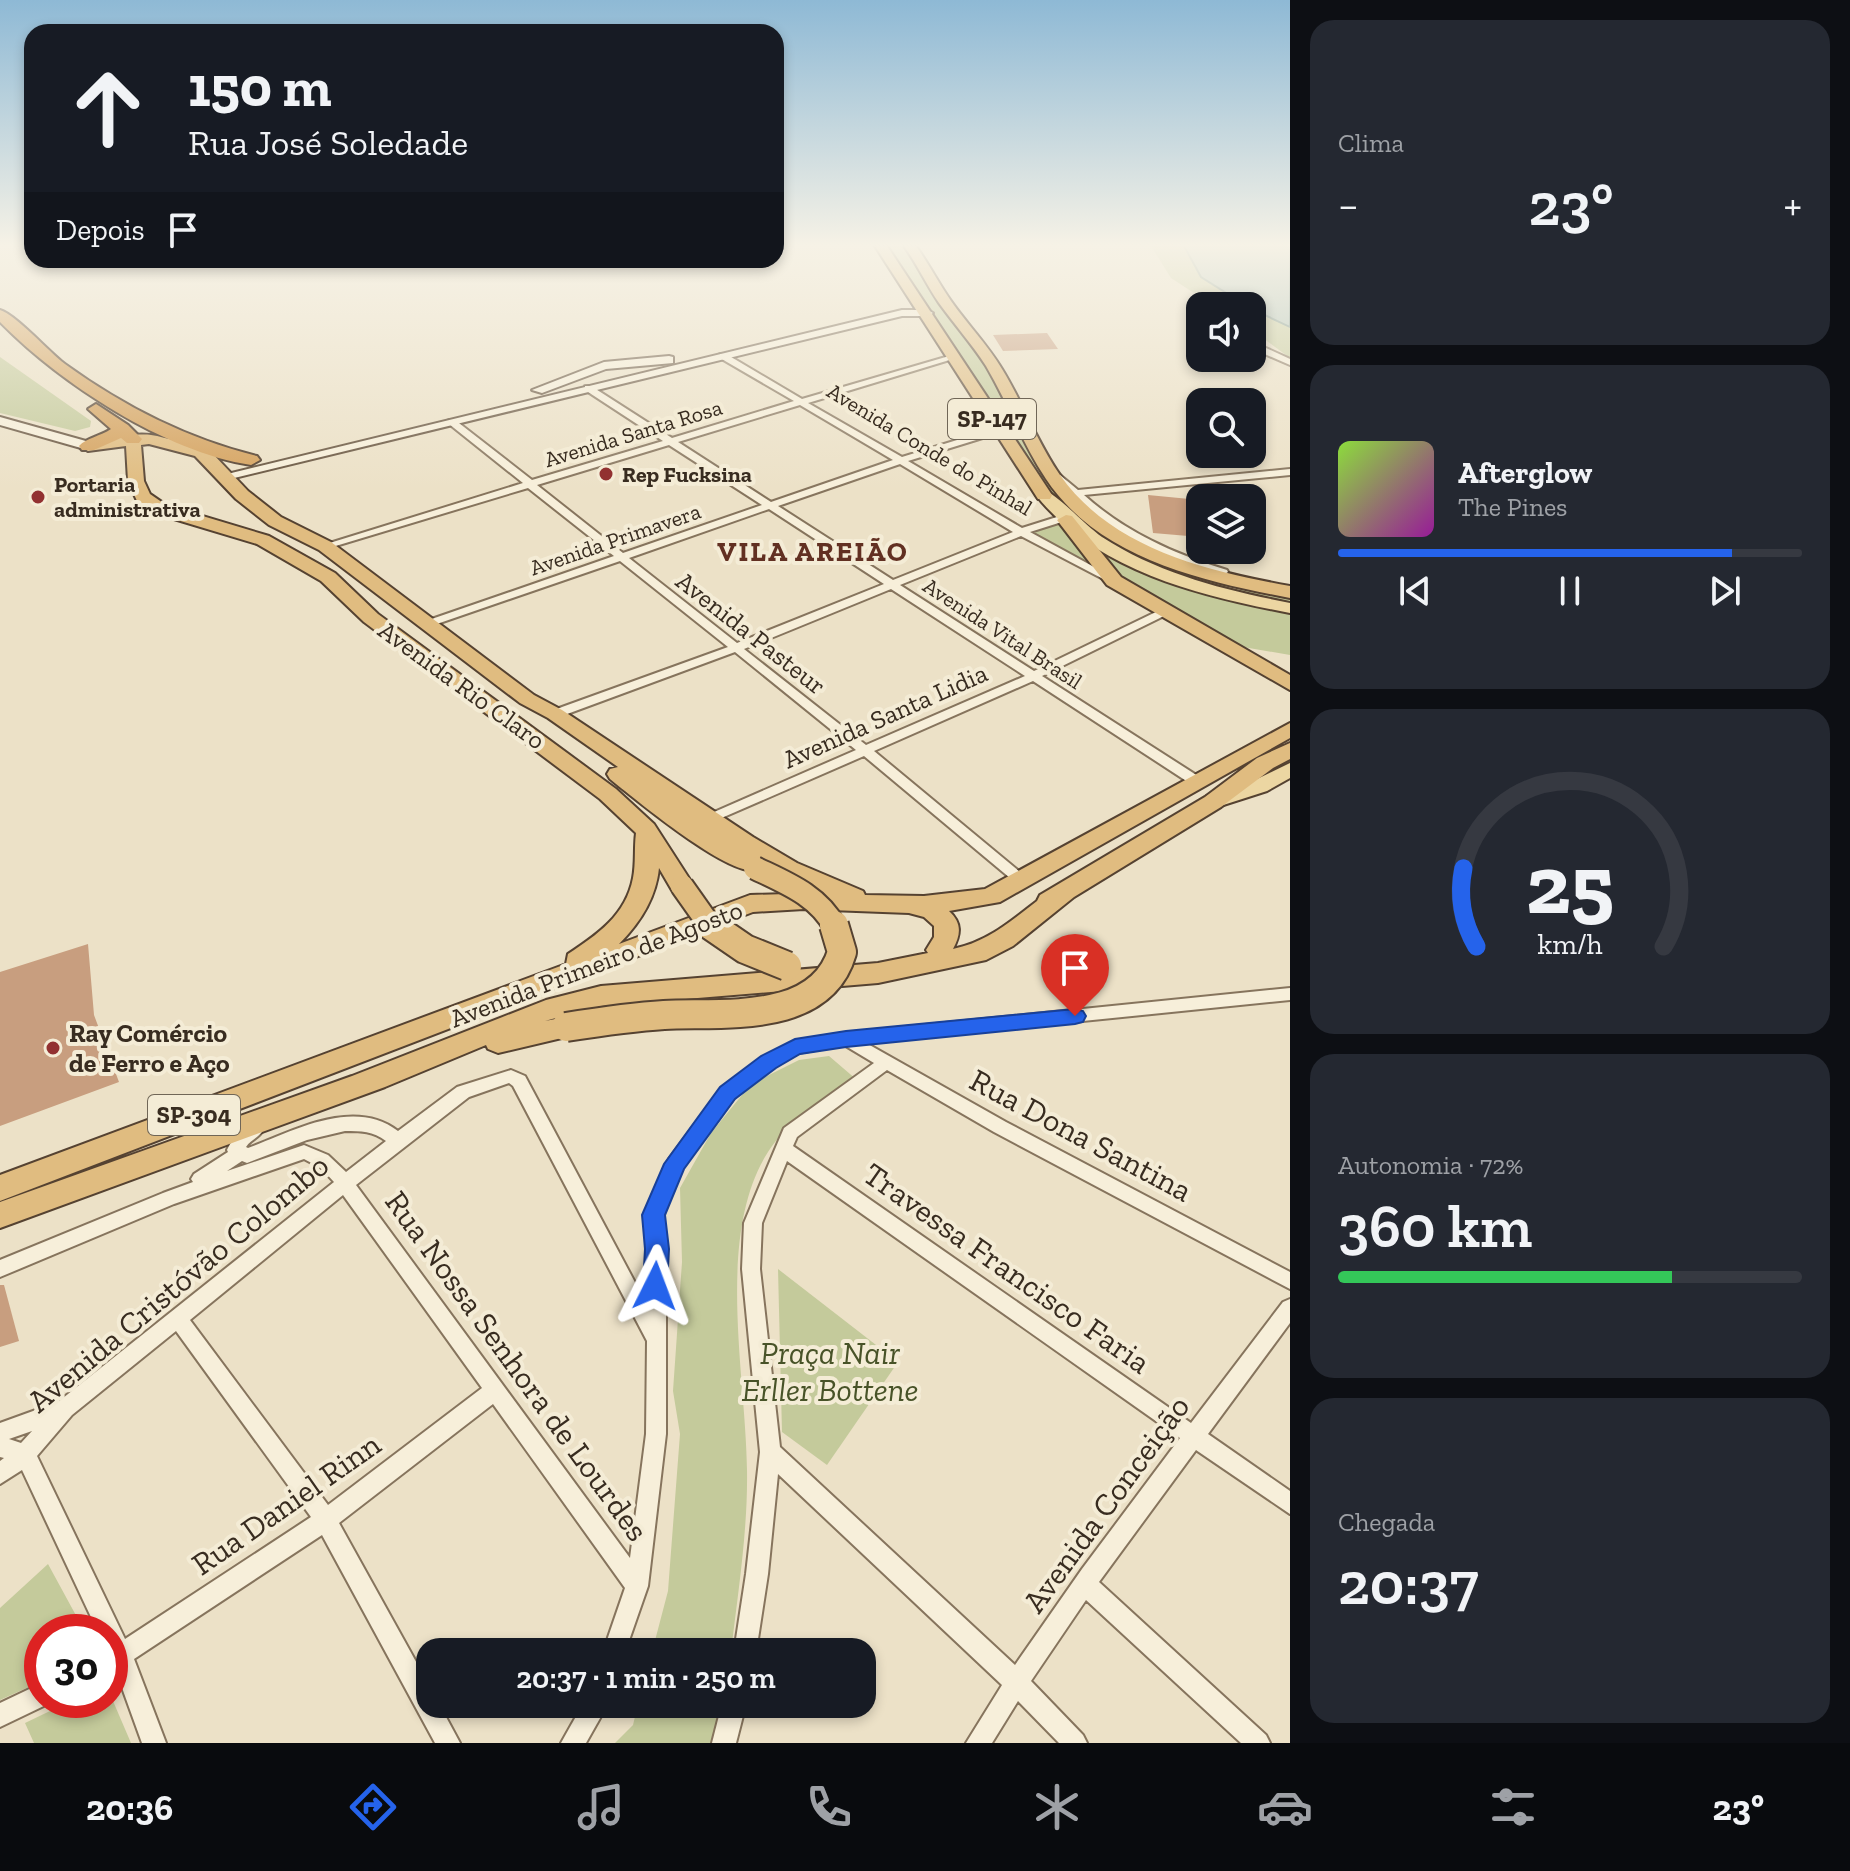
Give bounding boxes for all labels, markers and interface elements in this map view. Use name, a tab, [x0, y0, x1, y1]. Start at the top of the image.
text: 150 m	[188, 53, 332, 120]
icon: ahead	[56, 56, 160, 160]
text: Rua José Soledade	[188, 121, 468, 164]
text: Clima	[1338, 127, 1404, 159]
text: 23°	[1528, 168, 1614, 240]
text: −	[1338, 178, 1359, 231]
text: +	[1783, 178, 1802, 231]
icon: arrive	[161, 208, 205, 252]
text: Depois	[56, 212, 145, 248]
map controls	[1186, 292, 1266, 564]
button: sound	[1186, 292, 1266, 372]
street label: Avenida Conde do Pinhal	[822, 377, 1038, 522]
button: search	[1186, 388, 1266, 468]
street label: Avenida Santa Rosa	[541, 393, 726, 473]
road number: SP-147	[948, 399, 1036, 439]
text: Afterglow	[1458, 455, 1592, 491]
place label: Rep Fucksina	[622, 461, 752, 488]
marker: Rep Fucksina	[597, 465, 615, 483]
place label: Portaria administrativa	[54, 471, 201, 523]
button: layers	[1186, 484, 1266, 564]
marker: Portaria administrativa	[29, 488, 47, 506]
text: The Pines	[1458, 491, 1568, 523]
street label: Avenida Primavera	[526, 497, 705, 581]
district label: VILA AREIÃO	[717, 535, 909, 568]
street label: Avenida Pasteur	[670, 564, 832, 702]
icon: previous	[1393, 569, 1437, 613]
icon: pause	[1548, 569, 1592, 613]
icon: next	[1703, 569, 1747, 613]
street label: Avenida Vital Brasil	[918, 572, 1088, 695]
street label: Avenida Rio Claro	[372, 614, 552, 756]
street label: Avenida Santa Lidia	[778, 656, 993, 775]
text: 25	[1526, 834, 1614, 934]
street label: Avenida Primeiro de Agosto	[445, 893, 747, 1035]
text: km/h	[1537, 928, 1603, 962]
pin	[1041, 934, 1109, 1016]
icon: arrive	[1053, 946, 1097, 990]
place label: Ray Comércio de Ferro e Aço	[69, 1017, 230, 1079]
marker: Ray Comércio de Ferro e Aço	[44, 1039, 62, 1057]
street label: Rua Dona Santina	[964, 1060, 1198, 1210]
road number: SP-304	[148, 1095, 240, 1135]
street label: Avenida Cristóvão Colombo	[20, 1146, 336, 1420]
text: Autonomia · 72%	[1338, 1149, 1523, 1181]
street label: Travessa Francisco Faria	[856, 1155, 1158, 1381]
street label: Rua Nossa Senhora de Lourdes	[377, 1184, 657, 1548]
text: 360 km	[1338, 1190, 1532, 1262]
position arrow	[613, 1244, 697, 1328]
park label: Praça Nair Erller Bottene	[741, 1334, 919, 1409]
street label: Avenida Conceição	[1015, 1388, 1197, 1620]
street label: Rua Daniel Rinn	[184, 1424, 388, 1583]
text: Chegada	[1338, 1506, 1435, 1538]
text: 20:37	[1338, 1547, 1479, 1619]
speed limit sign: 30	[24, 1614, 128, 1718]
text: 20:37 · 1 min · 250 m	[516, 1660, 776, 1696]
icon: directions	[345, 1779, 401, 1835]
icon: music	[573, 1779, 629, 1835]
icon: phone	[801, 1779, 857, 1835]
icon: climate	[1029, 1779, 1085, 1835]
icon: car	[1257, 1779, 1313, 1835]
icon: filters	[1485, 1779, 1541, 1835]
text: 20:36	[86, 1786, 173, 1829]
text: 23°	[1712, 1786, 1764, 1829]

